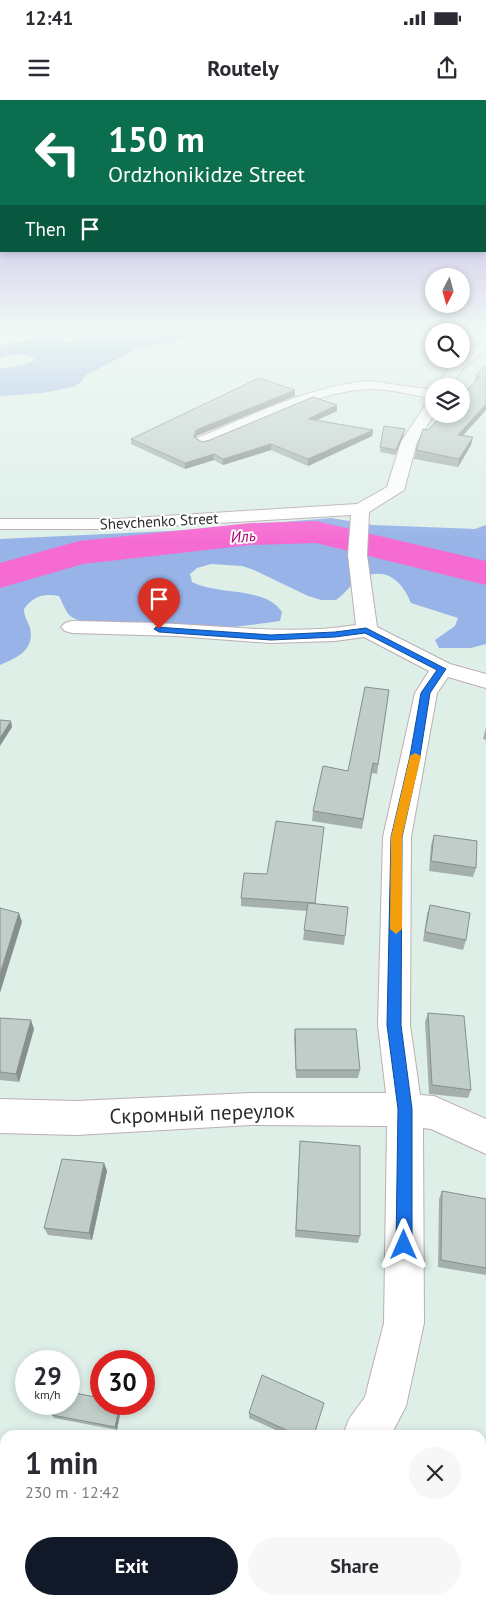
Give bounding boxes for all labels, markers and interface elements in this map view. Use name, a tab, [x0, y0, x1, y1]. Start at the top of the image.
text: 12:41	[25, 6, 73, 30]
icon: menu	[25, 54, 53, 82]
text: Routely	[207, 54, 279, 82]
icon: share	[433, 54, 461, 82]
text: 150 m	[108, 116, 205, 162]
icon: left	[25, 120, 90, 185]
text: Ordzhonikidze Street	[108, 160, 305, 188]
icon: arrive	[76, 215, 104, 243]
text: Then	[25, 217, 66, 241]
north arrow	[425, 268, 470, 312]
map controls	[425, 268, 470, 423]
button: search	[425, 323, 470, 368]
button: layers	[425, 378, 470, 423]
street label: Shevchenko Street	[99, 508, 219, 534]
water label: Иль	[229, 525, 257, 547]
pin	[138, 578, 180, 629]
icon: arrive	[145, 585, 173, 613]
street label: Скромный переулок	[109, 1096, 295, 1130]
position arrow	[377, 1218, 429, 1270]
speed limit sign: 30	[90, 1350, 155, 1415]
text: 29	[33, 1360, 62, 1392]
text: km/h	[34, 1387, 61, 1402]
text: 1 min	[25, 1443, 98, 1482]
button: close	[409, 1447, 461, 1499]
text: 230 m · 12:42	[25, 1482, 120, 1502]
button: Exit	[25, 1537, 238, 1595]
button: Share	[248, 1537, 461, 1595]

